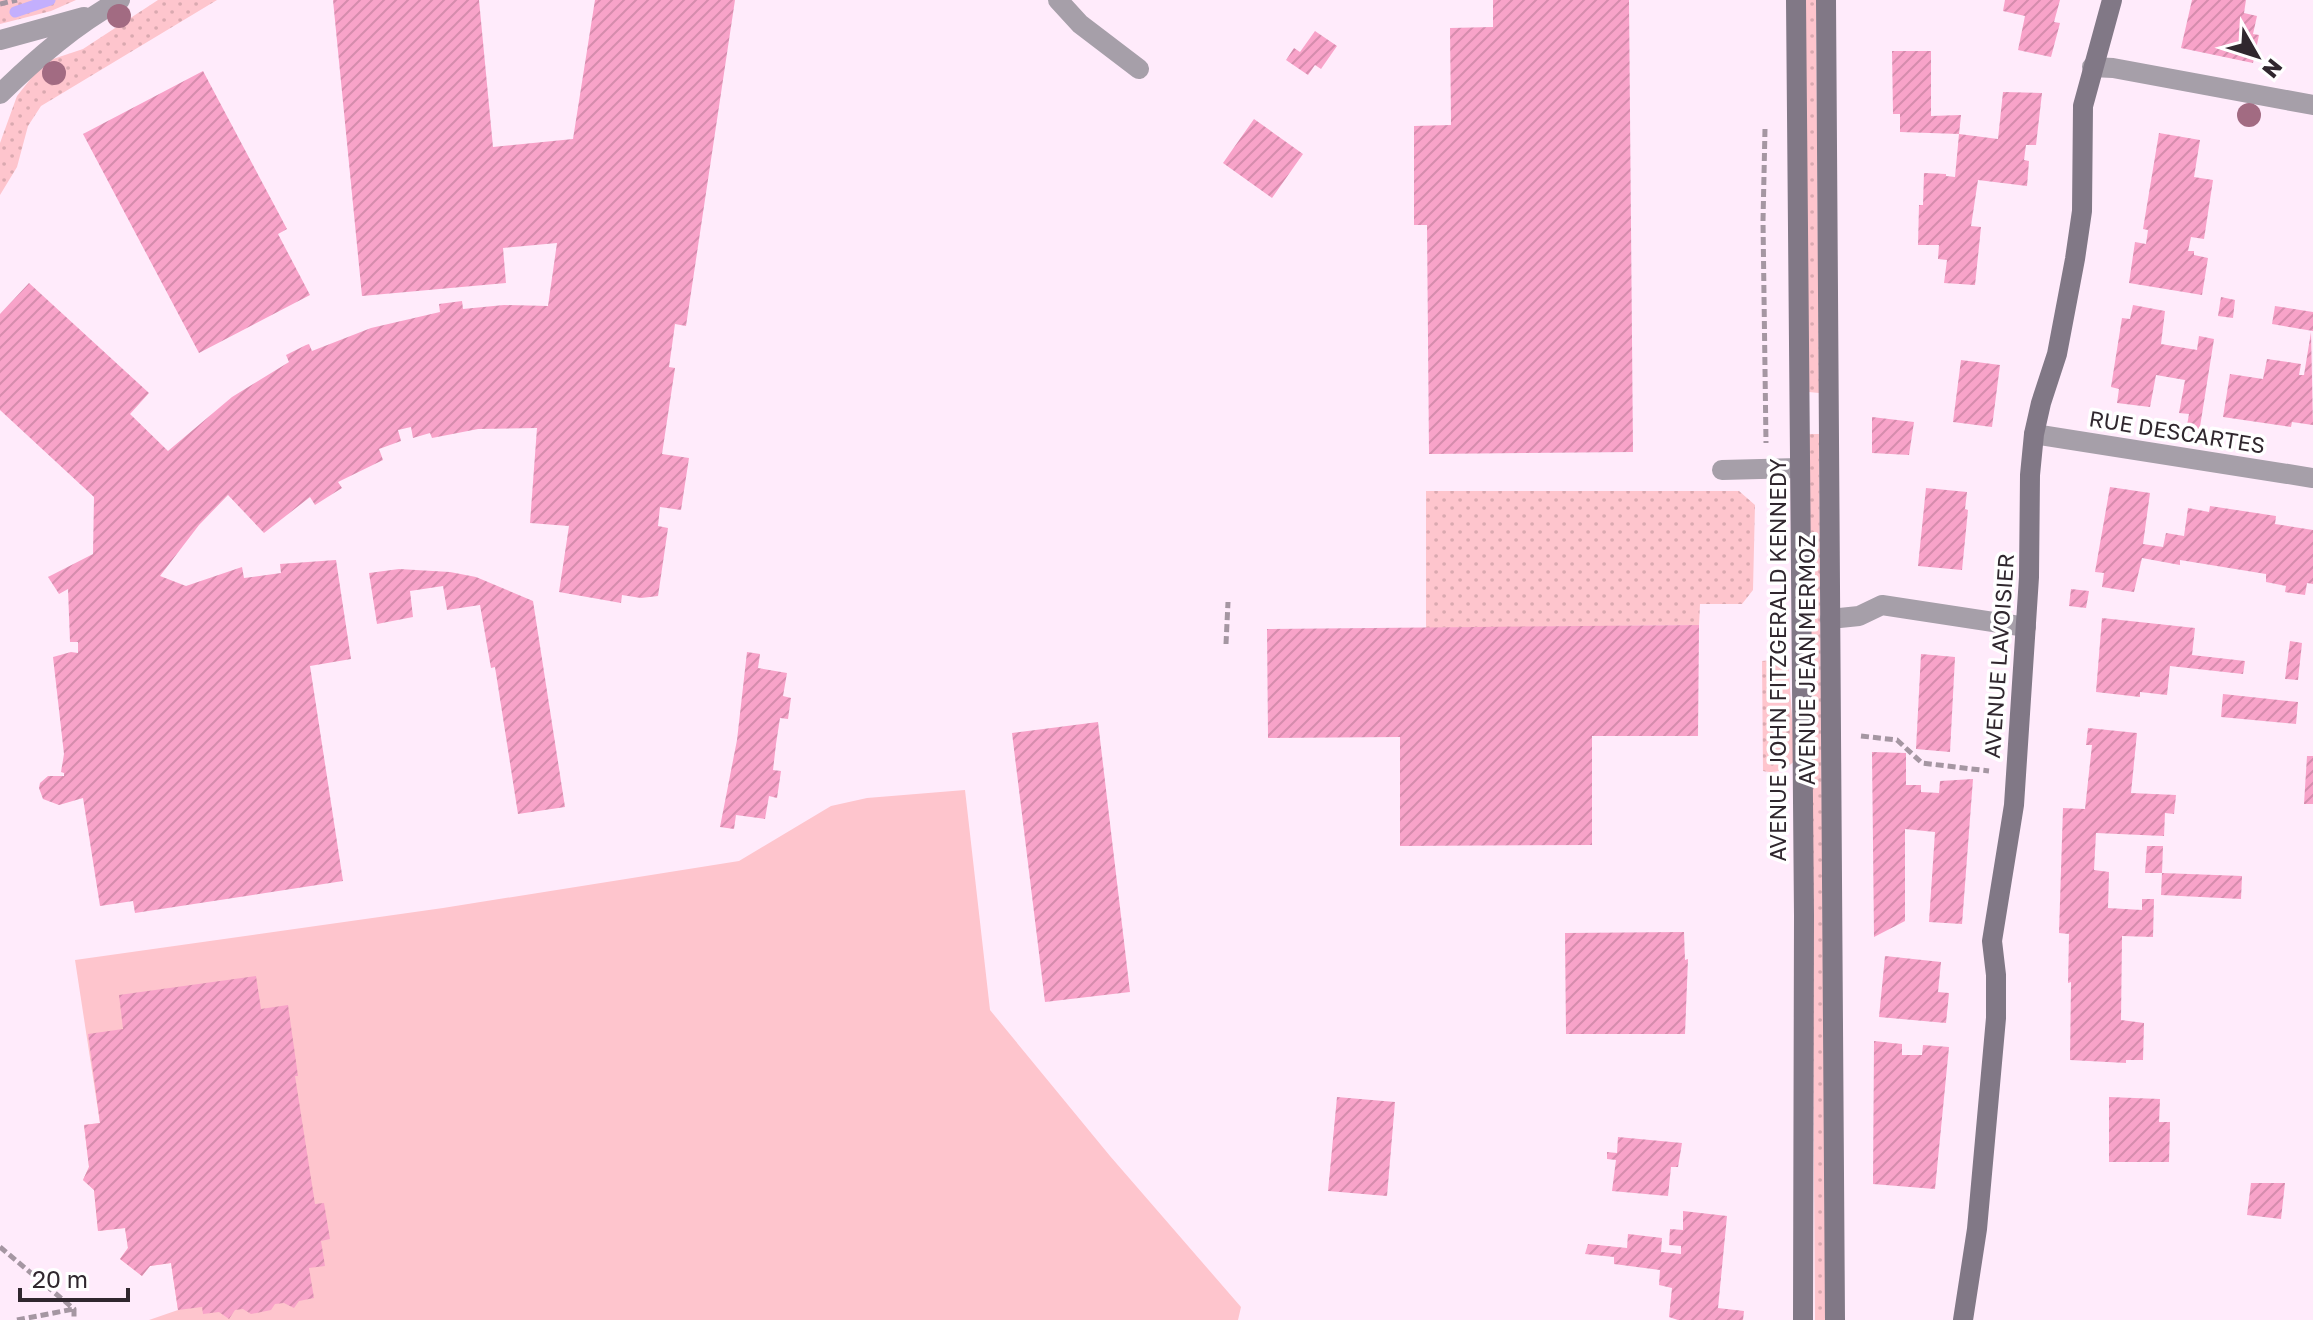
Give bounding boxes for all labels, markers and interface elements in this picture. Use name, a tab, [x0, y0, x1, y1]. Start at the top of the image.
north arrow	[2217, 16, 2297, 96]
text: N	[2257, 54, 2289, 84]
street label: RUE DESCARTES	[2087, 404, 2267, 459]
street label: AVENUE JOHN FITZGERALD KENNEDY	[1764, 458, 1791, 862]
street label: AVENUE JEAN MERMOZ	[1793, 535, 1820, 785]
street label: AVENUE LAVOISIER	[1978, 553, 2019, 759]
scale bar	[20, 1252, 128, 1302]
text: 20 m	[32, 1264, 88, 1293]

